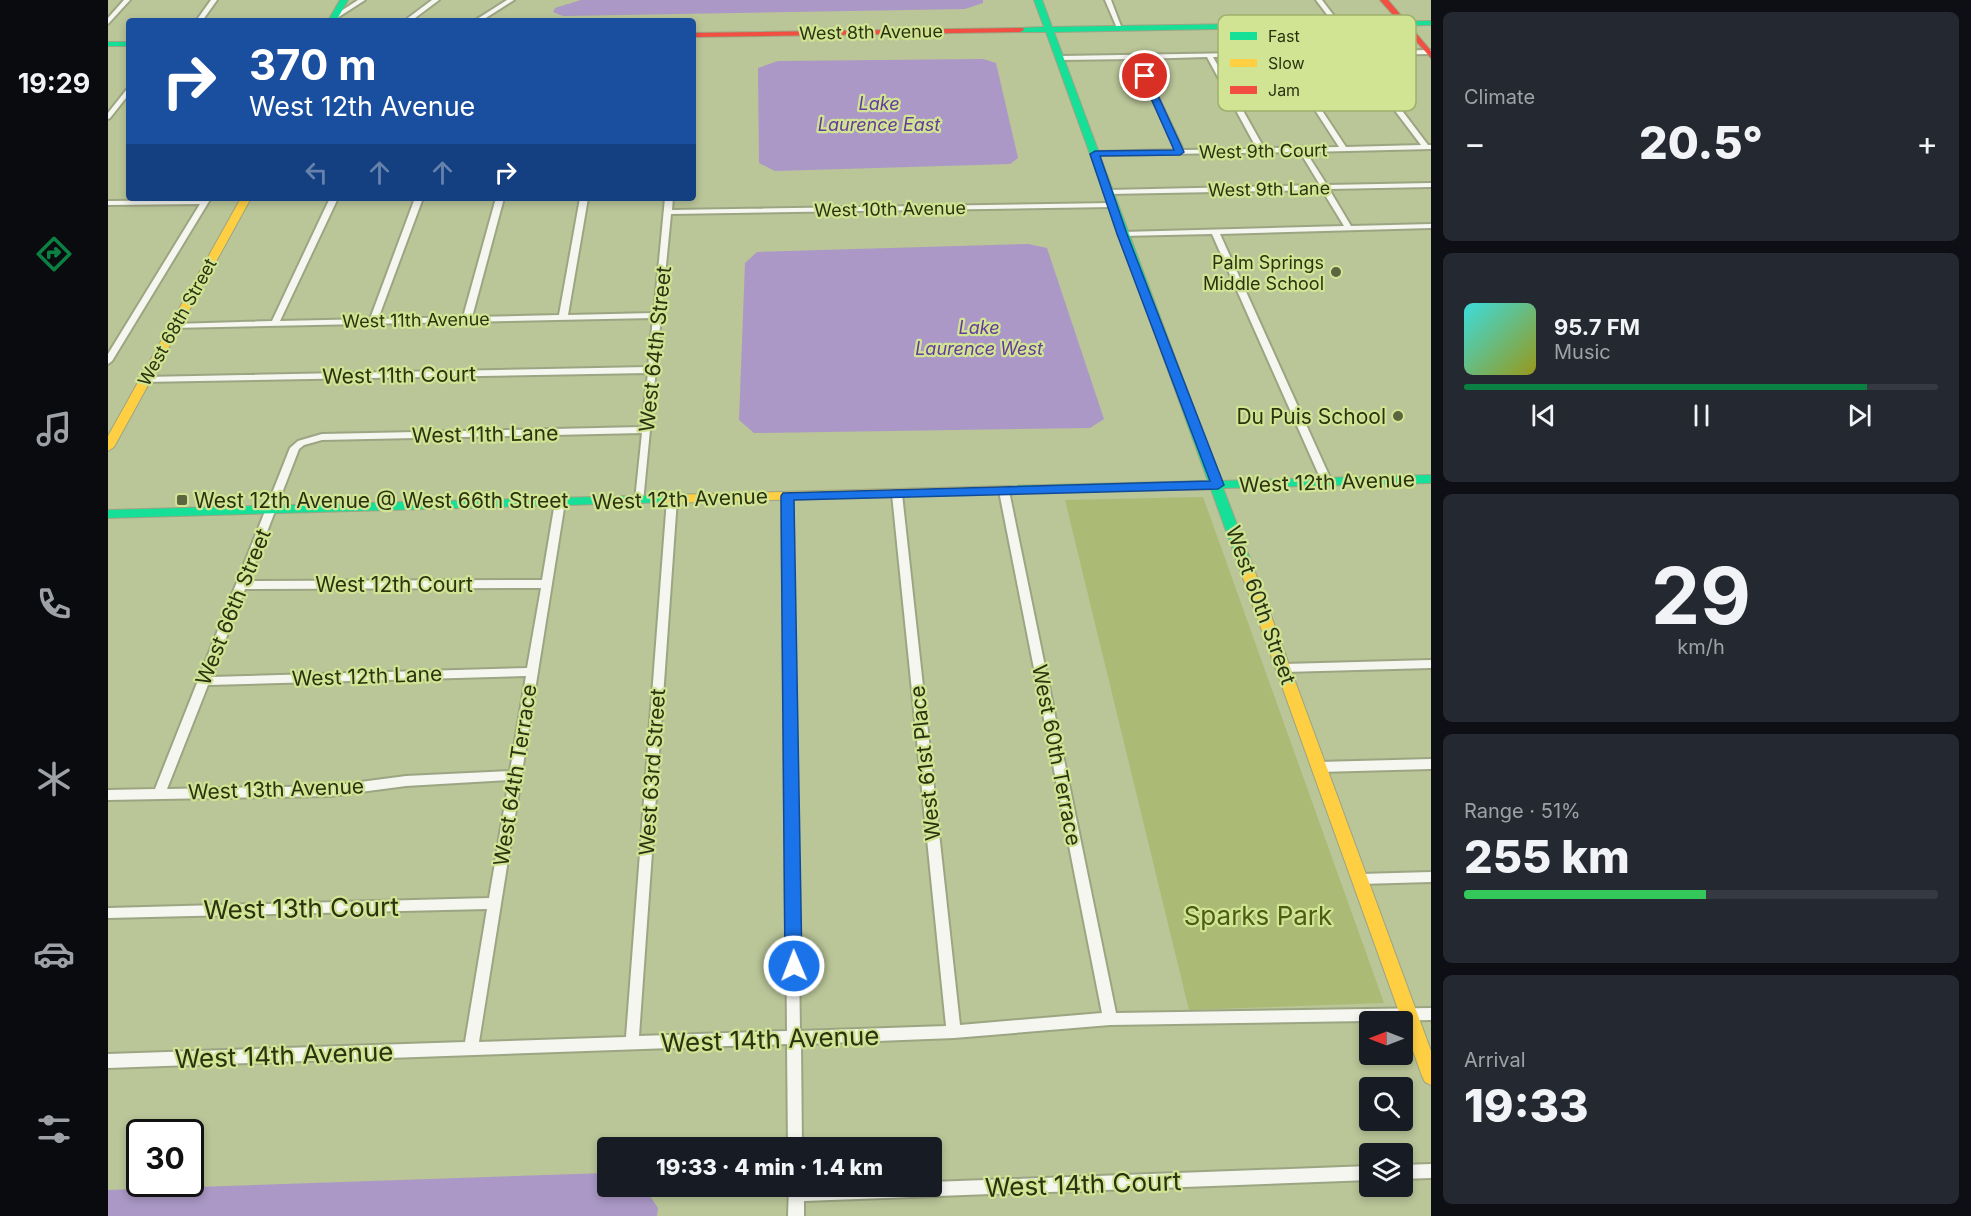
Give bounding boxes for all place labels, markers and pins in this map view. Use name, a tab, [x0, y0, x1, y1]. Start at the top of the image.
pin	[1119, 50, 1170, 101]
place label: Palm Springs Middle School	[1203, 252, 1324, 294]
marker: Palm Springs Middle School	[1329, 265, 1343, 279]
place label: Du Puis School	[1236, 404, 1386, 429]
marker: Du Puis School	[1391, 409, 1405, 423]
place label: West 12th Avenue @ West 66th Street	[194, 488, 568, 513]
marker: West 12th Avenue @ West 66th Street	[175, 493, 189, 507]

